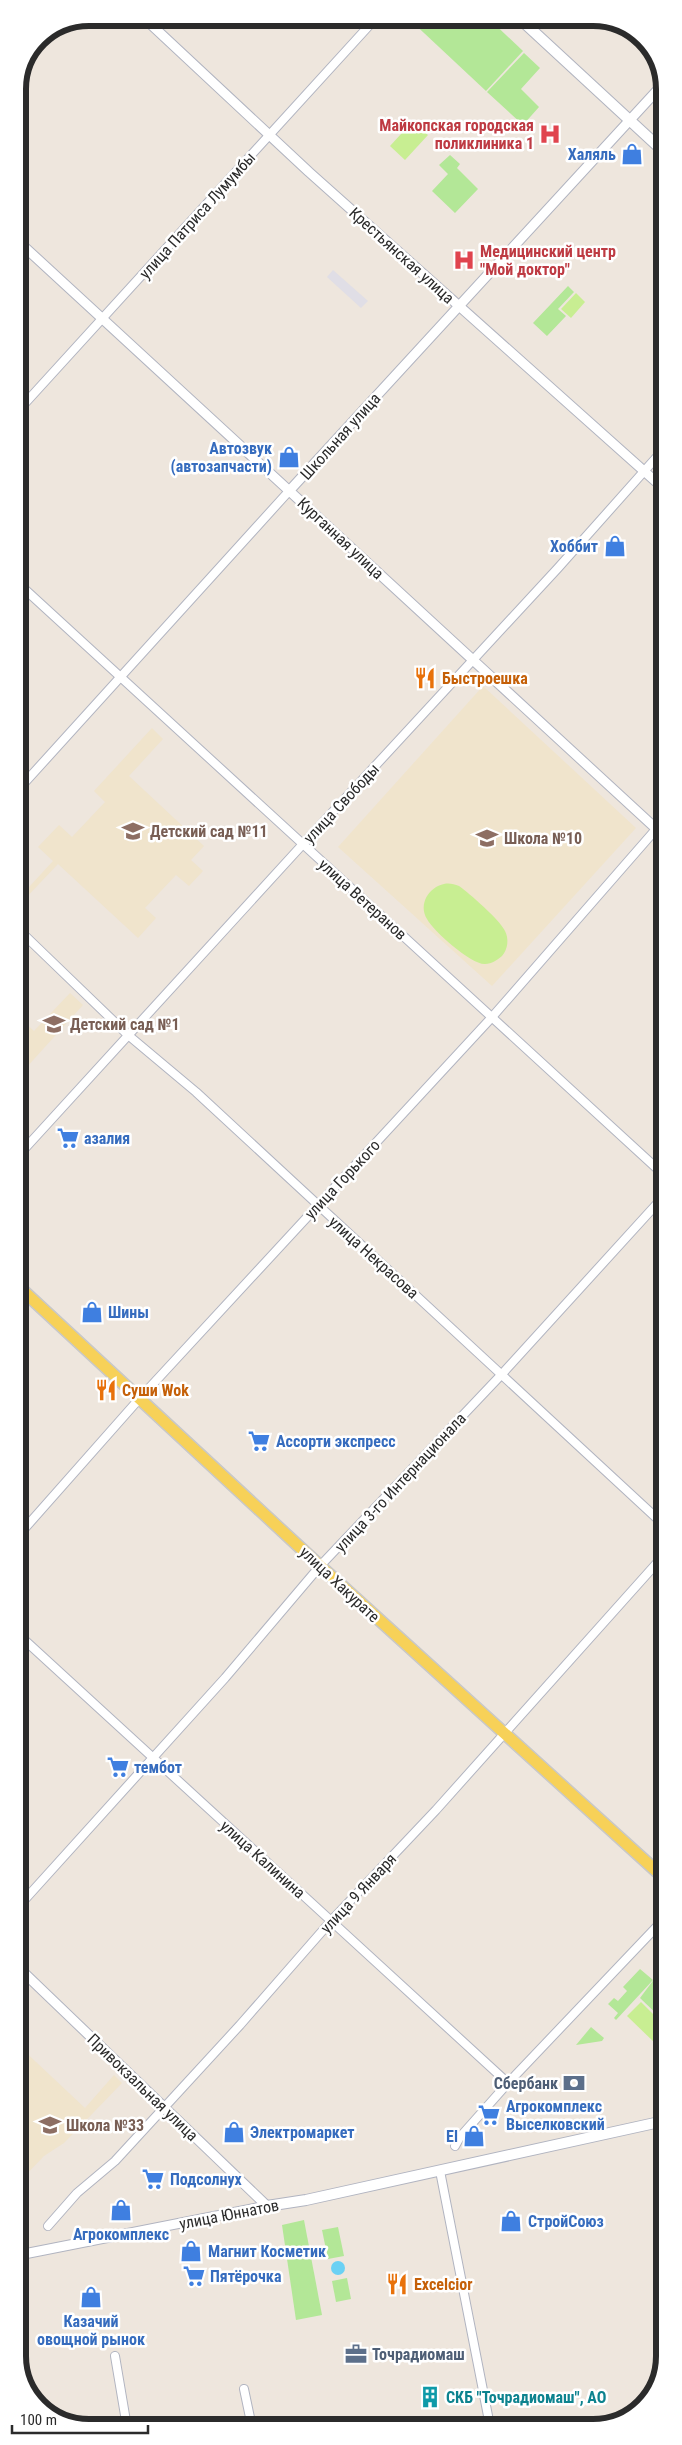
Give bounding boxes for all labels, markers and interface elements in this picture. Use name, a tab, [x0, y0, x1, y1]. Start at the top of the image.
place label: Майкопская городская поликлиника 1	[379, 116, 534, 153]
hospital icon: Майкопская городская поликлиника 1	[537, 121, 563, 147]
shop icon: Халяль	[619, 141, 645, 167]
place label: Халяль	[568, 145, 616, 164]
street label: улица Патриса Лумумбы	[135, 148, 259, 283]
street label: Крестьянская улица	[345, 203, 458, 308]
place label: Медицинский центр "Мой доктор"	[480, 242, 616, 279]
hospital icon: Медицинский центр "Мой доктор"	[451, 247, 477, 273]
street label: Школьная улица	[296, 389, 384, 484]
place label: Автозвук (автозапчасти)	[170, 439, 272, 476]
shop icon: Автозвук (автозапчасти)	[276, 444, 302, 470]
street label: Курганная улица	[294, 494, 388, 583]
shop icon: Хоббит	[602, 533, 628, 559]
place label: Хоббит	[550, 537, 598, 556]
restaurant icon: Быстроешка	[412, 665, 438, 691]
place label: Быстроешка	[442, 669, 528, 688]
street label: улица Свободы	[300, 759, 383, 847]
school or university icon: Детский сад №11	[120, 818, 146, 844]
place label: Детский сад №11	[150, 822, 268, 841]
school or university icon: Школа №10	[474, 825, 500, 851]
place label: Школа №10	[504, 829, 582, 848]
street label: улица Ветеранов	[315, 855, 411, 944]
school or university icon: Детский сад №1	[41, 1011, 67, 1037]
place label: Детский сад №1	[70, 1015, 180, 1034]
supermarket icon: азалия	[55, 1125, 81, 1151]
place label: азалия	[84, 1129, 130, 1148]
street label: улица Горького	[301, 1136, 384, 1223]
street label: улица Некрасова	[325, 1212, 422, 1303]
shop icon: Шины	[79, 1299, 105, 1325]
place label: Шины	[108, 1303, 149, 1322]
restaurant icon: Суши Wok	[93, 1377, 119, 1403]
place label: Суши Wok	[122, 1381, 189, 1400]
street label: улица 3-го Интернационала	[331, 1409, 470, 1556]
supermarket icon: Ассорти экспресс	[246, 1428, 272, 1454]
place label: Ассорти экспресс	[276, 1432, 396, 1451]
street label: улица Хакурате	[296, 1543, 384, 1626]
supermarket icon: тембот	[105, 1754, 131, 1780]
place label: тембот	[134, 1758, 182, 1777]
street label: улица Калинина	[216, 1816, 309, 1902]
street label: улица 9 Января	[316, 1849, 400, 1937]
street label: Привокзальная улица	[83, 2030, 202, 2145]
bank icon: Сбербанк	[561, 2070, 587, 2096]
place label: Сбербанк	[494, 2074, 558, 2093]
place label: Агрокомплекс Выселковский	[506, 2097, 605, 2134]
supermarket icon: Агрокомплекс Выселковский	[476, 2102, 502, 2128]
school or university icon: Школа №33	[37, 2112, 63, 2138]
place label: Школа №33	[66, 2116, 144, 2135]
shop icon: Электромаркет	[221, 2119, 247, 2145]
place label: Электромаркет	[250, 2123, 355, 2142]
shop icon: El	[461, 2123, 487, 2149]
place label: El	[446, 2127, 458, 2146]
supermarket icon: Подсолнух	[140, 2166, 166, 2192]
place label: Подсолнух	[170, 2170, 243, 2189]
street label: улица Юннатов	[178, 2196, 280, 2233]
shop icon: Агрокомплекс	[108, 2197, 134, 2223]
shop icon: СтройСоюз	[498, 2208, 524, 2234]
place label: СтройСоюз	[528, 2212, 604, 2231]
place label: Агрокомплекс	[73, 2225, 169, 2244]
shop icon: Магнит Косметик	[178, 2238, 204, 2264]
place label: Магнит Косметик	[208, 2242, 326, 2261]
supermarket icon: Пятёрочка	[181, 2263, 207, 2289]
place label: Пятёрочка	[210, 2267, 282, 2286]
restaurant icon: Excelcior	[384, 2271, 410, 2297]
place label: Excelcior	[414, 2275, 473, 2294]
shop icon: Казачий овощной рынок	[78, 2284, 104, 2310]
place label: Казачий овощной рынок	[37, 2312, 145, 2349]
office icon: Точрадиомаш	[343, 2341, 369, 2367]
place label: Точрадиомаш	[372, 2345, 465, 2364]
building icon: СКБ "Точрадиомаш", АО	[417, 2384, 443, 2410]
place label: СКБ "Точрадиомаш", АО	[446, 2388, 606, 2407]
scale bar	[12, 2402, 149, 2434]
text: 100 m	[20, 2411, 57, 2429]

